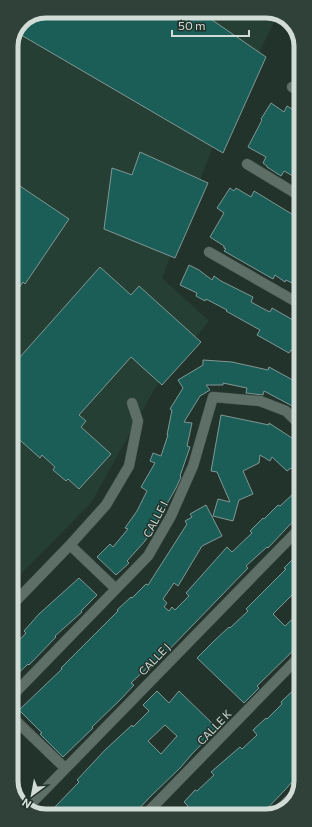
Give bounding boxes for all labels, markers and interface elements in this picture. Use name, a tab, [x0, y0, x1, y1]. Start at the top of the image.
scale bar	[172, 12, 249, 38]
text: 50 m	[178, 18, 206, 32]
street label: CALLE I	[140, 499, 170, 539]
street label: CALLE J	[136, 640, 173, 678]
street label: CALLE K	[194, 706, 234, 747]
north arrow	[12, 775, 52, 815]
text: N	[19, 796, 33, 812]

